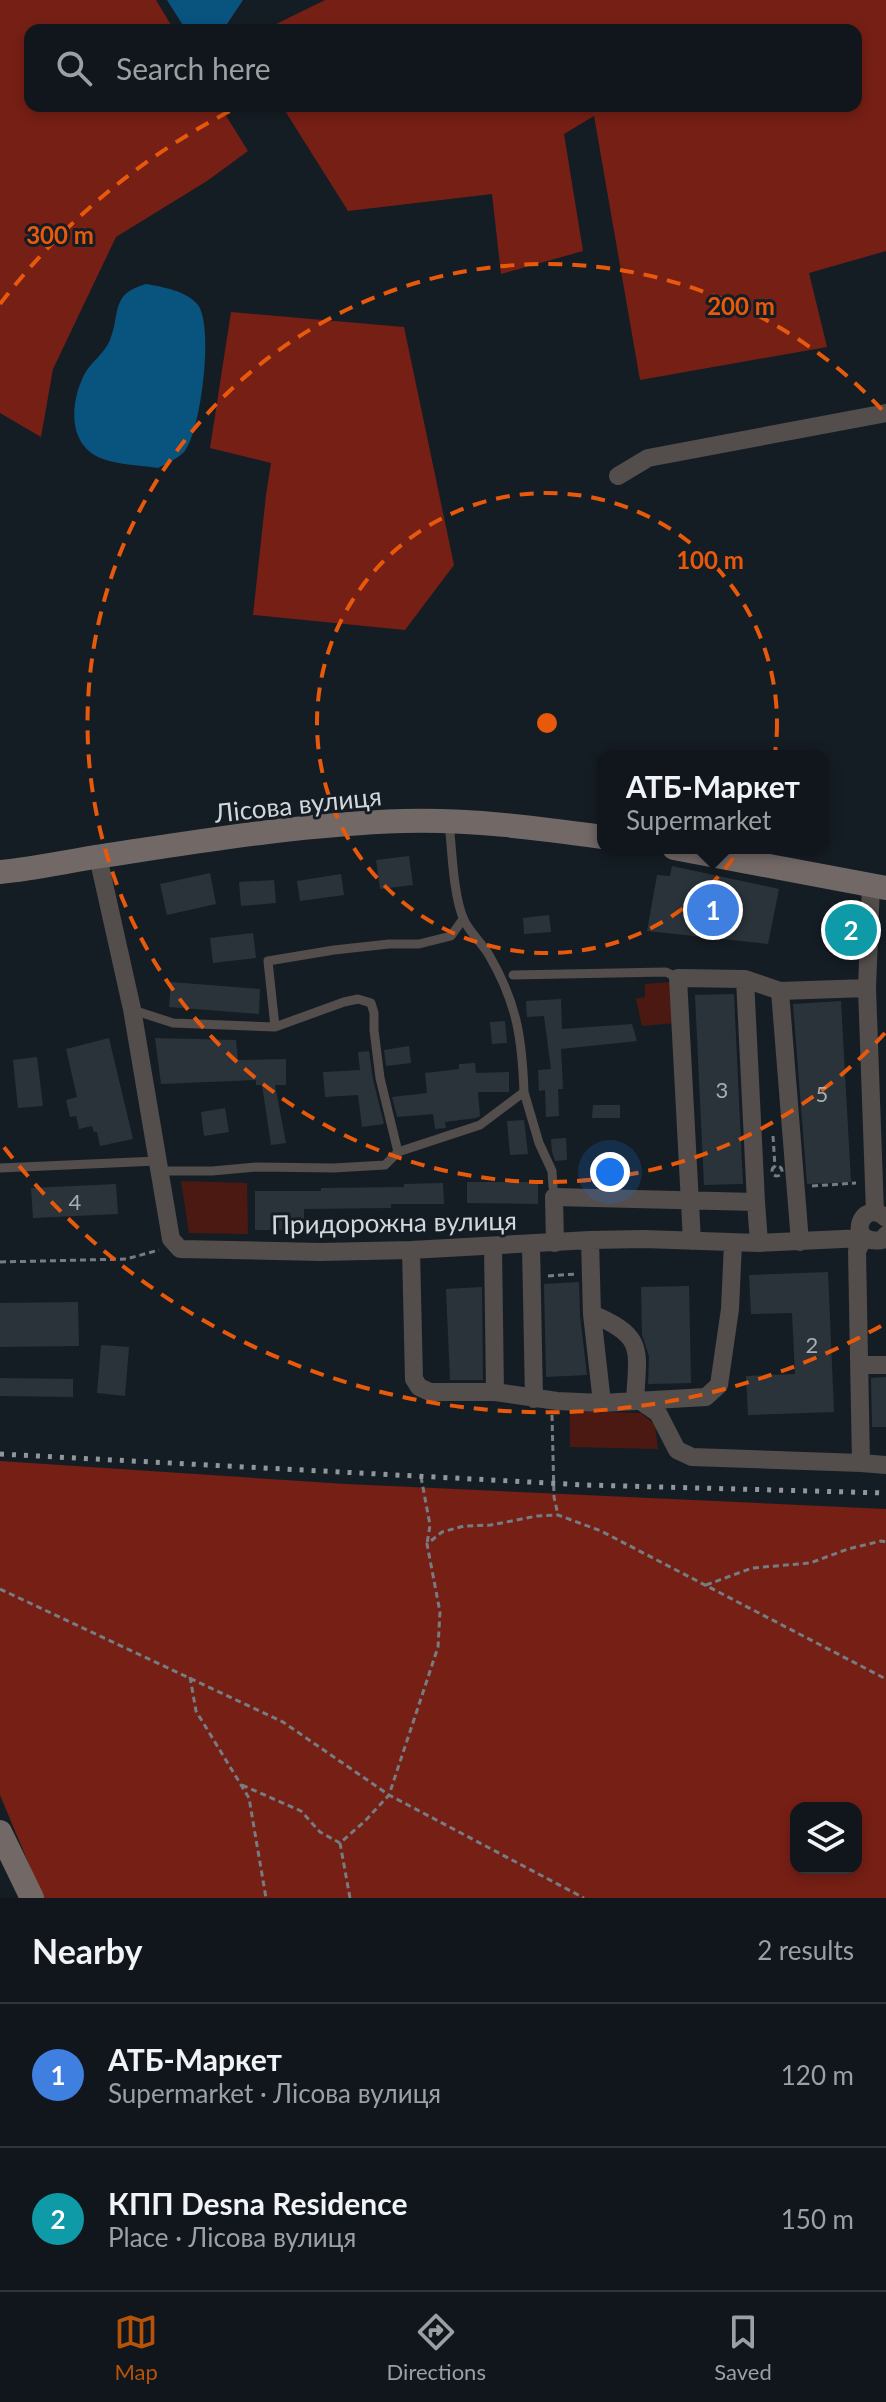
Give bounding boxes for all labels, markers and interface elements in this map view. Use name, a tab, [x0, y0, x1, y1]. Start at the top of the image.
search box	[24, 24, 862, 112]
icon: search	[52, 46, 96, 90]
text: Search here	[116, 50, 271, 86]
text: 300 m	[26, 220, 94, 249]
text: 200 m	[707, 291, 775, 320]
text: 100 m	[676, 545, 744, 574]
centre of rings	[533, 709, 561, 737]
popup	[597, 750, 829, 854]
text: АТБ-Маркет	[626, 768, 800, 804]
street label: Лісова вулиця	[212, 779, 383, 829]
text: Supermarket	[626, 804, 771, 836]
pin: 1	[687, 880, 739, 940]
pin: 2	[825, 900, 877, 960]
house number: 3	[716, 1076, 728, 1103]
house number: 5	[816, 1080, 828, 1107]
your location	[590, 1152, 630, 1192]
house number: 4	[69, 1188, 82, 1215]
street label: Придорожна вулиця	[271, 1204, 517, 1240]
house number: 2	[806, 1331, 818, 1358]
map controls	[790, 1802, 862, 1874]
button: layers	[790, 1802, 862, 1874]
text: Nearby	[32, 1930, 143, 1971]
text: 2 results	[757, 1934, 854, 1966]
text: АТБ-Маркет	[108, 2041, 282, 2077]
text: 1	[50, 2059, 66, 2091]
text: 120 m	[781, 2059, 854, 2091]
text: Supermarket · Лісова вулиця	[108, 2077, 441, 2109]
text: КПП Desna Residence	[108, 2185, 407, 2221]
text: 2	[50, 2203, 66, 2235]
text: 150 m	[781, 2203, 854, 2235]
text: Place · Лісова вулиця	[108, 2221, 356, 2253]
tab: Map	[114, 2310, 158, 2385]
tab: Directions	[387, 2310, 486, 2385]
tab: Saved	[714, 2310, 772, 2385]

